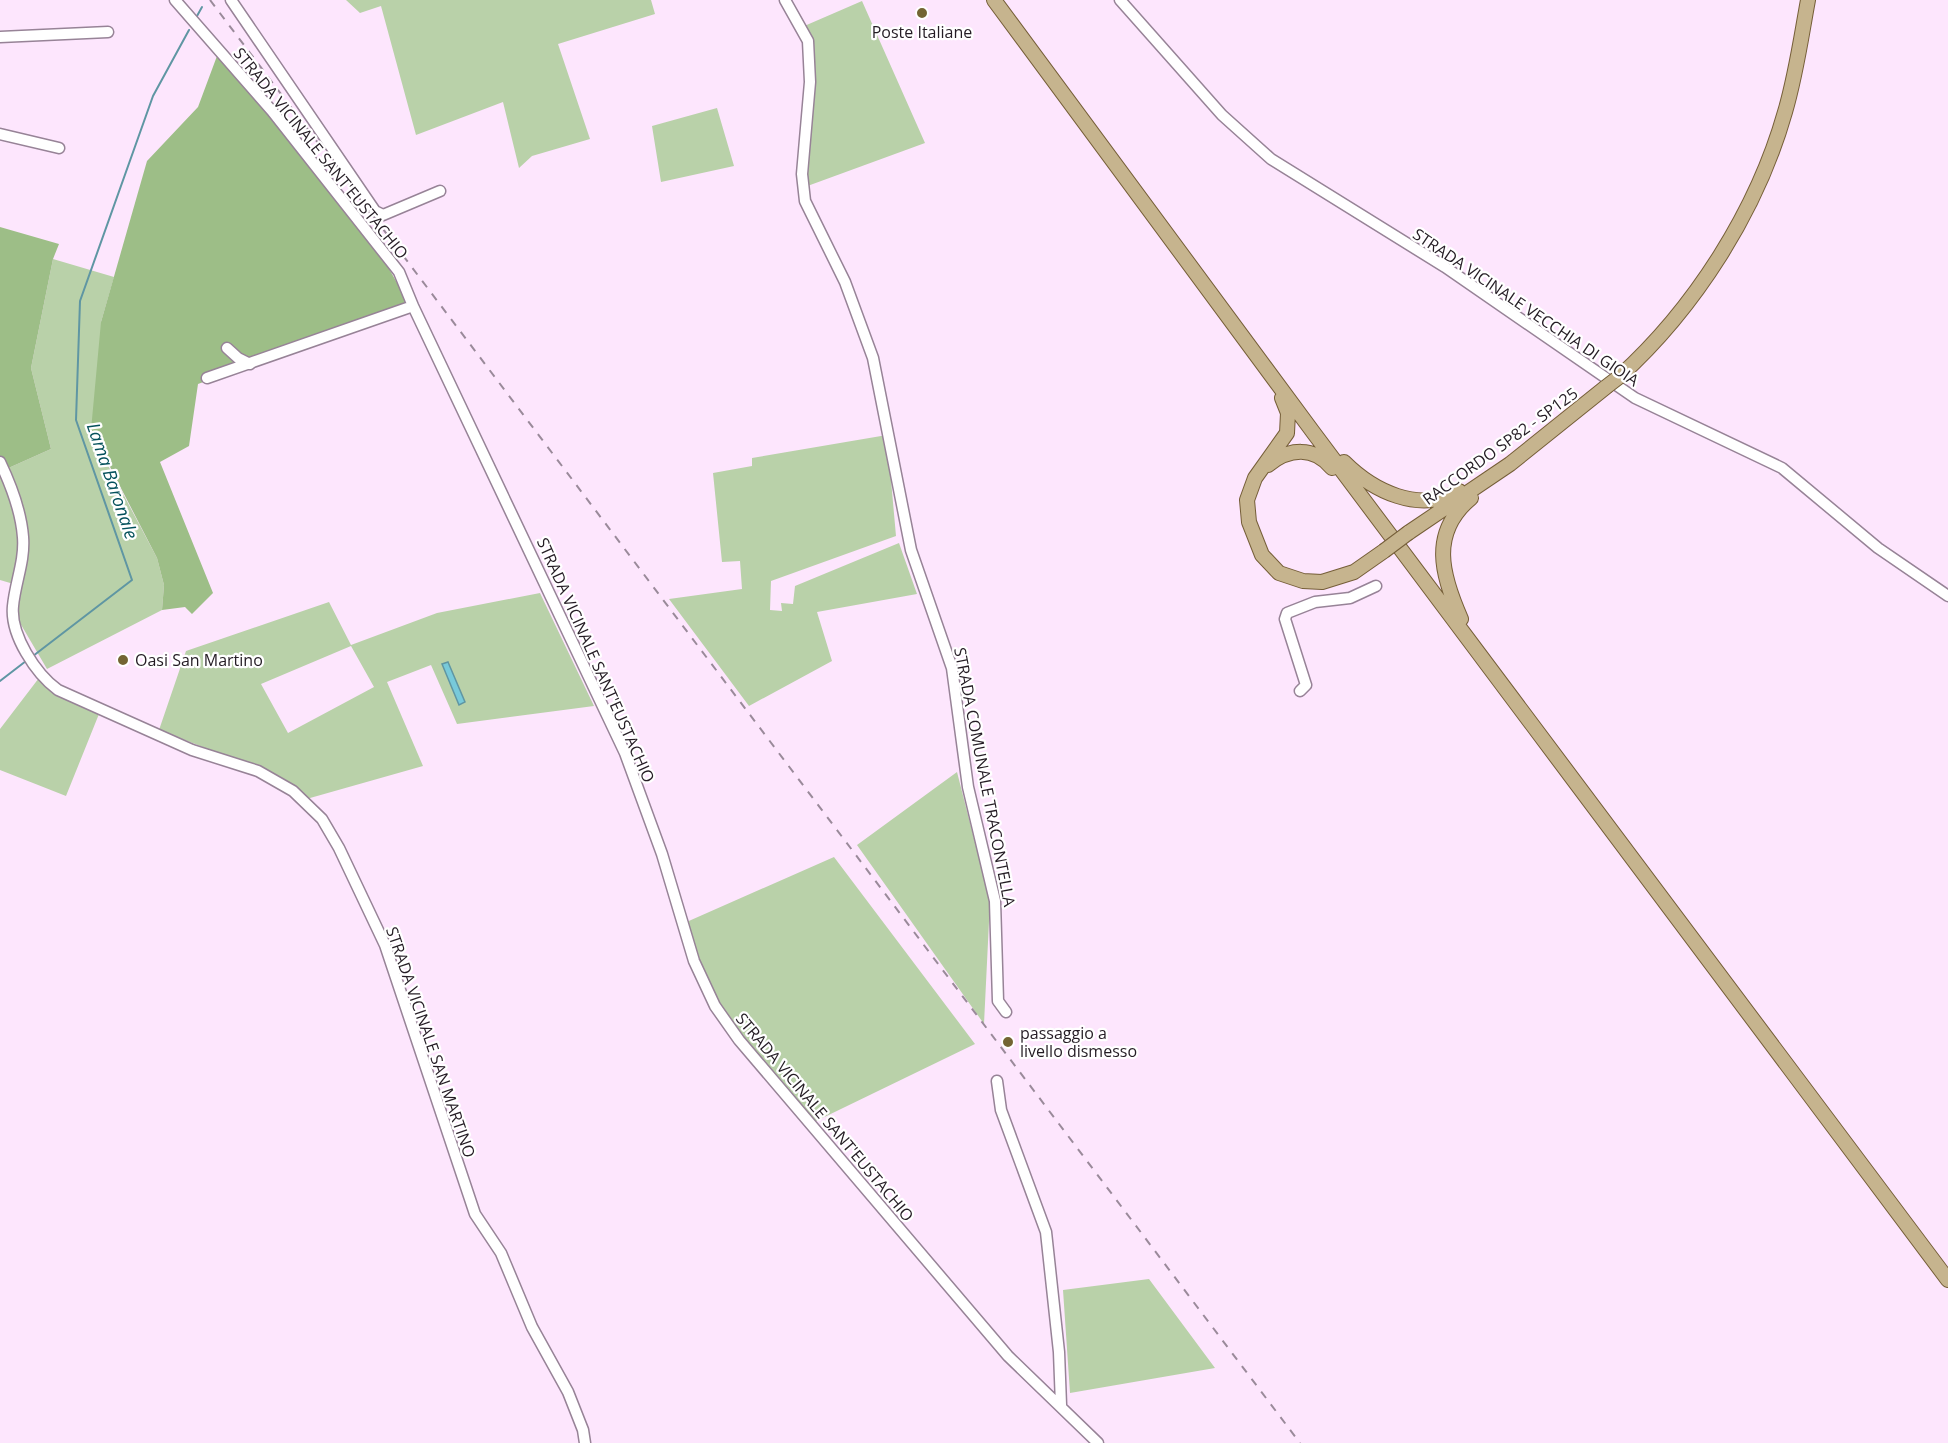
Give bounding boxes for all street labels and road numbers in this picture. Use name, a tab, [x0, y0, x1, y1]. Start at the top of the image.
street label: STRADA VICINALE SANT'EUSTACHIO	[229, 43, 413, 263]
street label: STRADA VICINALE VECCHIA DI GIOIA	[1409, 223, 1644, 392]
street label: RACCORDO SP82 - SP125	[1418, 382, 1582, 510]
street label: STRADA VICINALE SANT'EUSTACHIO	[532, 534, 660, 786]
street label: STRADA COMUNALE TRACONTELLA	[949, 646, 1021, 909]
street label: STRADA VICINALE SAN MARTINO	[381, 924, 481, 1160]
street label: STRADA VICINALE SANT'EUSTACHIO	[731, 1008, 919, 1226]

